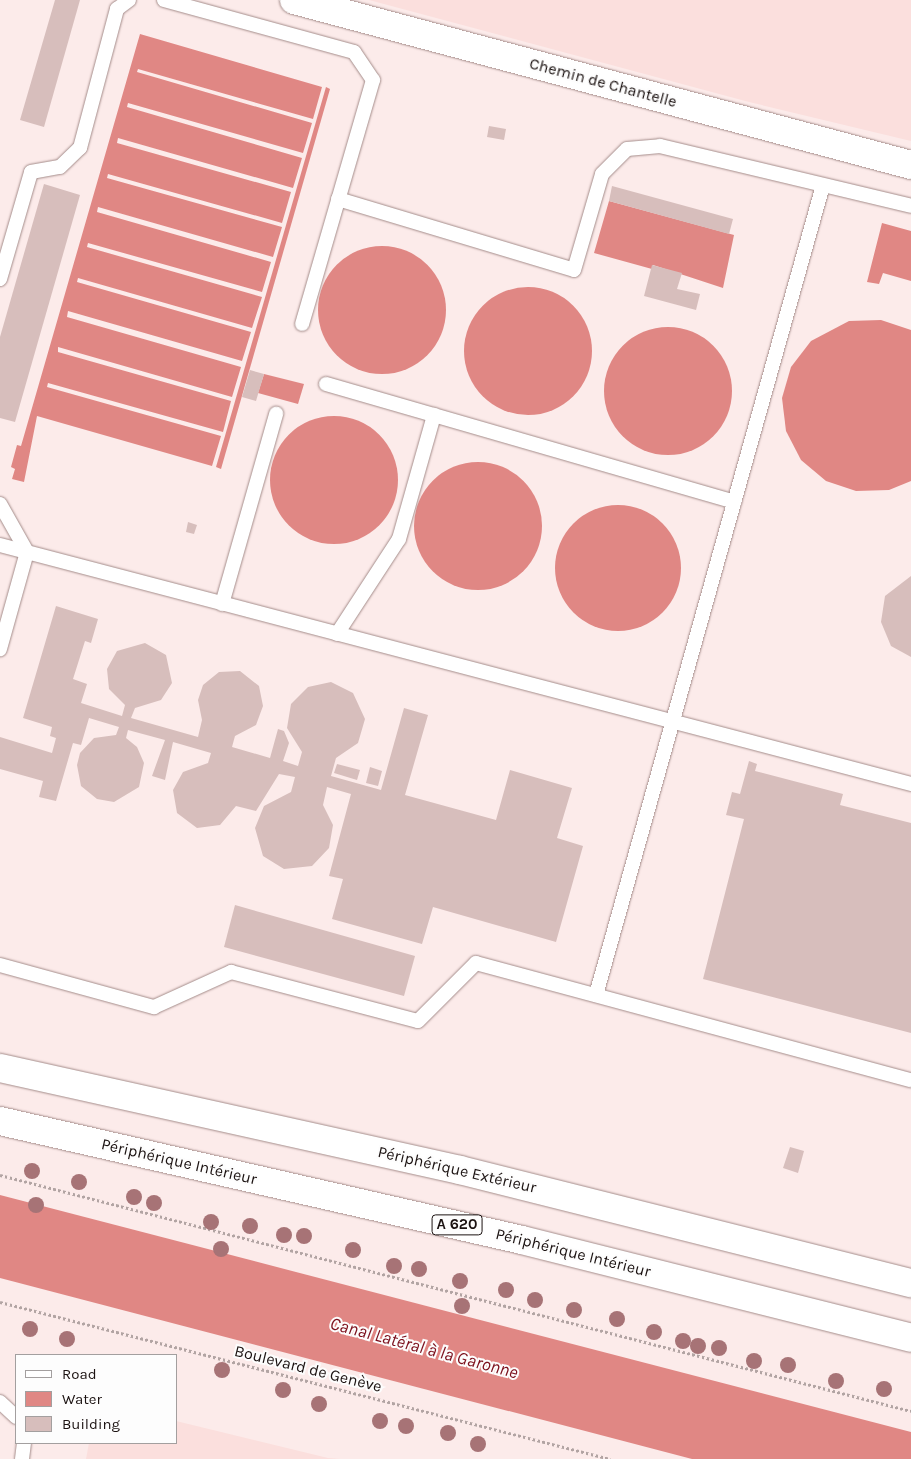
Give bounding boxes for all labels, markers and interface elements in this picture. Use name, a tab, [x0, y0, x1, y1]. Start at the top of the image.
street label: Chemin de Chantelle	[527, 54, 679, 112]
street label: Périphérique Intérieur	[99, 1135, 259, 1189]
street label: Périphérique Extérieur	[376, 1142, 538, 1198]
road number: A 620	[431, 1212, 483, 1238]
street label: Périphérique Intérieur	[494, 1224, 652, 1282]
water label: Canal Latéral à la Garonne	[328, 1312, 520, 1384]
street label: Boulevard de Genève	[232, 1341, 384, 1397]
legend	[15, 1354, 178, 1444]
text: Road	[62, 1365, 97, 1383]
text: Water	[62, 1390, 102, 1408]
text: Building	[62, 1415, 120, 1433]

